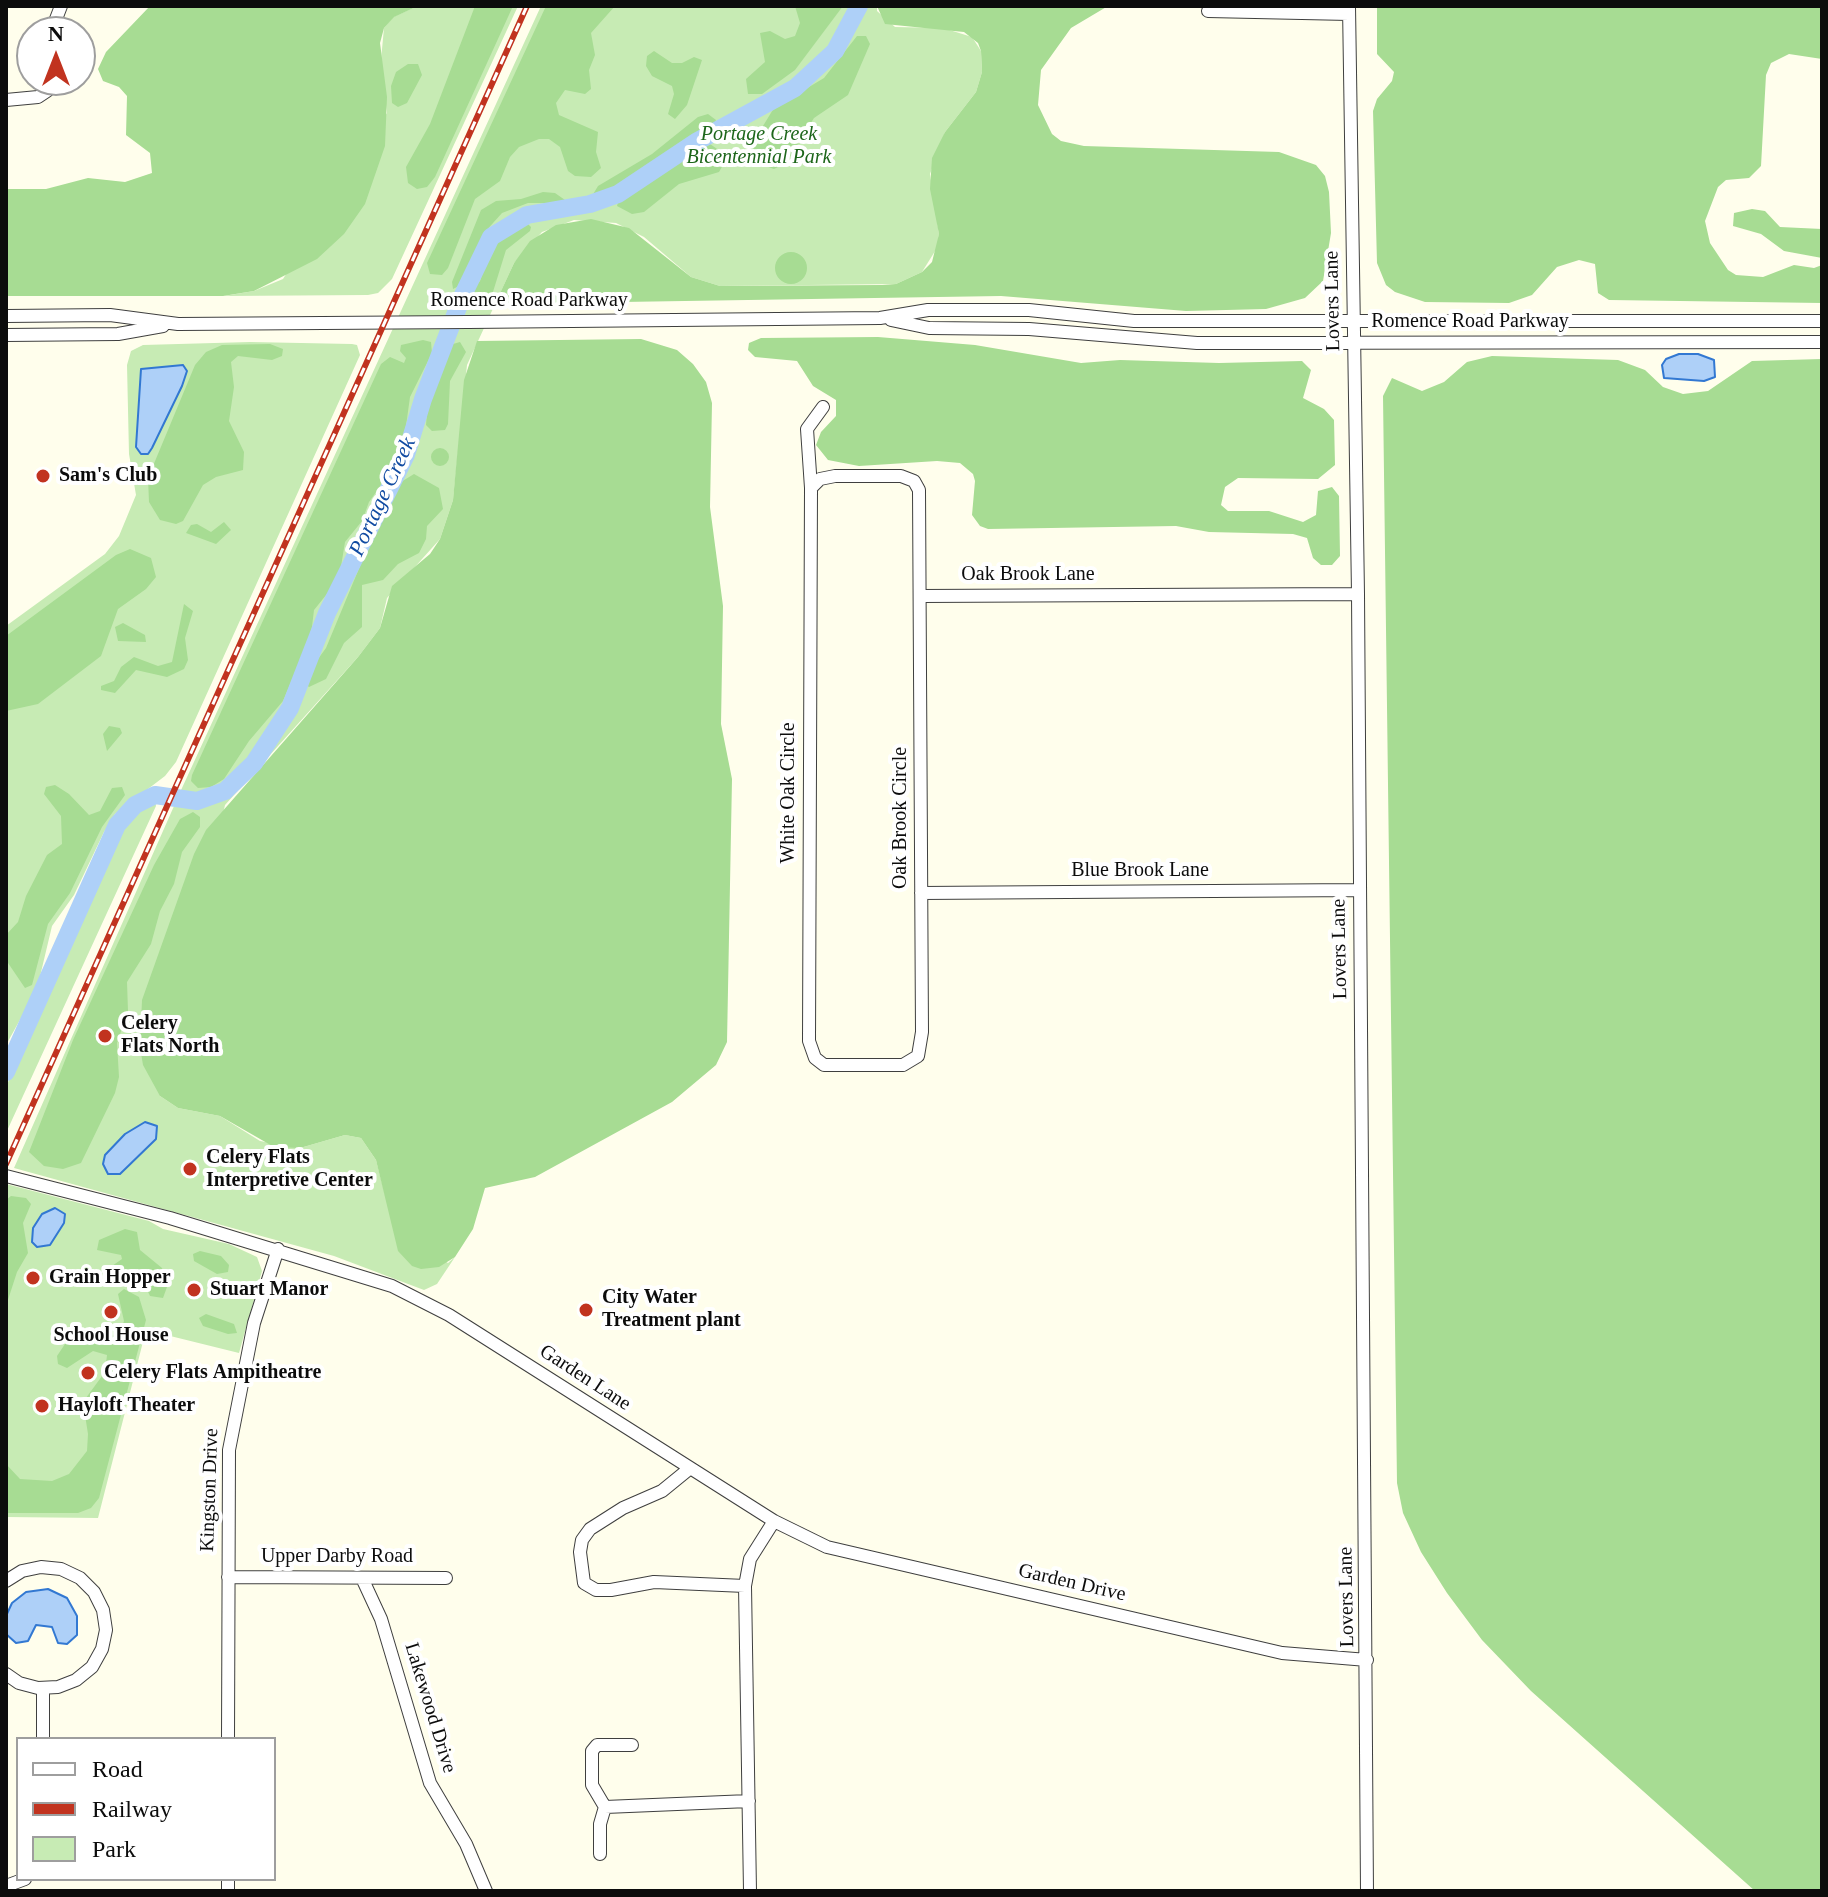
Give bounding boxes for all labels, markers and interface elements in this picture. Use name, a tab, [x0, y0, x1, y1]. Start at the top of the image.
north arrow	[16, 16, 96, 96]
text: N	[48, 21, 64, 46]
park label: Portage Creek Bicentennial Park	[687, 123, 831, 170]
street label: Lovers Lane	[1320, 251, 1346, 351]
street label: Romence Road Parkway	[430, 289, 628, 313]
street label: Romence Road Parkway	[1371, 310, 1569, 334]
water label: Portage Creek	[344, 433, 422, 561]
place label: Sam's Club	[59, 464, 157, 488]
marker: Sam's Club	[34, 467, 52, 485]
street label: Oak Brook Lane	[961, 563, 1095, 587]
street label: White Oak Circle	[777, 722, 801, 864]
street label: Oak Brook Circle	[889, 747, 913, 889]
street label: Blue Brook Lane	[1071, 859, 1209, 883]
street label: Lovers Lane	[1327, 899, 1353, 999]
place label: Celery Flats North	[121, 1012, 219, 1059]
marker: Celery Flats North	[96, 1027, 114, 1045]
place label: Celery Flats Interpretive Center	[206, 1146, 373, 1193]
marker: Celery Flats Interpretive Center	[181, 1160, 199, 1178]
place label: Grain Hopper	[49, 1266, 171, 1290]
marker: Grain Hopper	[24, 1269, 42, 1287]
place label: Stuart Manor	[210, 1278, 328, 1302]
marker: Stuart Manor	[185, 1281, 203, 1299]
place label: City Water Treatment plant	[602, 1286, 741, 1333]
marker: City Water Treatment plant	[577, 1301, 595, 1319]
marker: School House	[102, 1303, 120, 1321]
place label: School House	[53, 1324, 169, 1348]
street label: Garden Lane	[535, 1340, 635, 1416]
place label: Celery Flats Ampitheatre	[104, 1361, 321, 1385]
marker: Celery Flats Ampitheatre	[79, 1364, 97, 1382]
place label: Hayloft Theater	[58, 1394, 195, 1418]
marker: Hayloft Theater	[33, 1397, 51, 1415]
street label: Kingston Drive	[196, 1428, 224, 1552]
street label: Upper Darby Road	[261, 1545, 413, 1569]
street label: Lovers Lane	[1334, 1547, 1360, 1647]
street label: Garden Drive	[1016, 1559, 1128, 1607]
street label: Lakewood Drive	[399, 1640, 461, 1776]
legend	[16, 1737, 276, 1881]
text: Road	[92, 1756, 143, 1782]
text: Railway	[92, 1796, 172, 1822]
text: Park	[92, 1836, 136, 1862]

